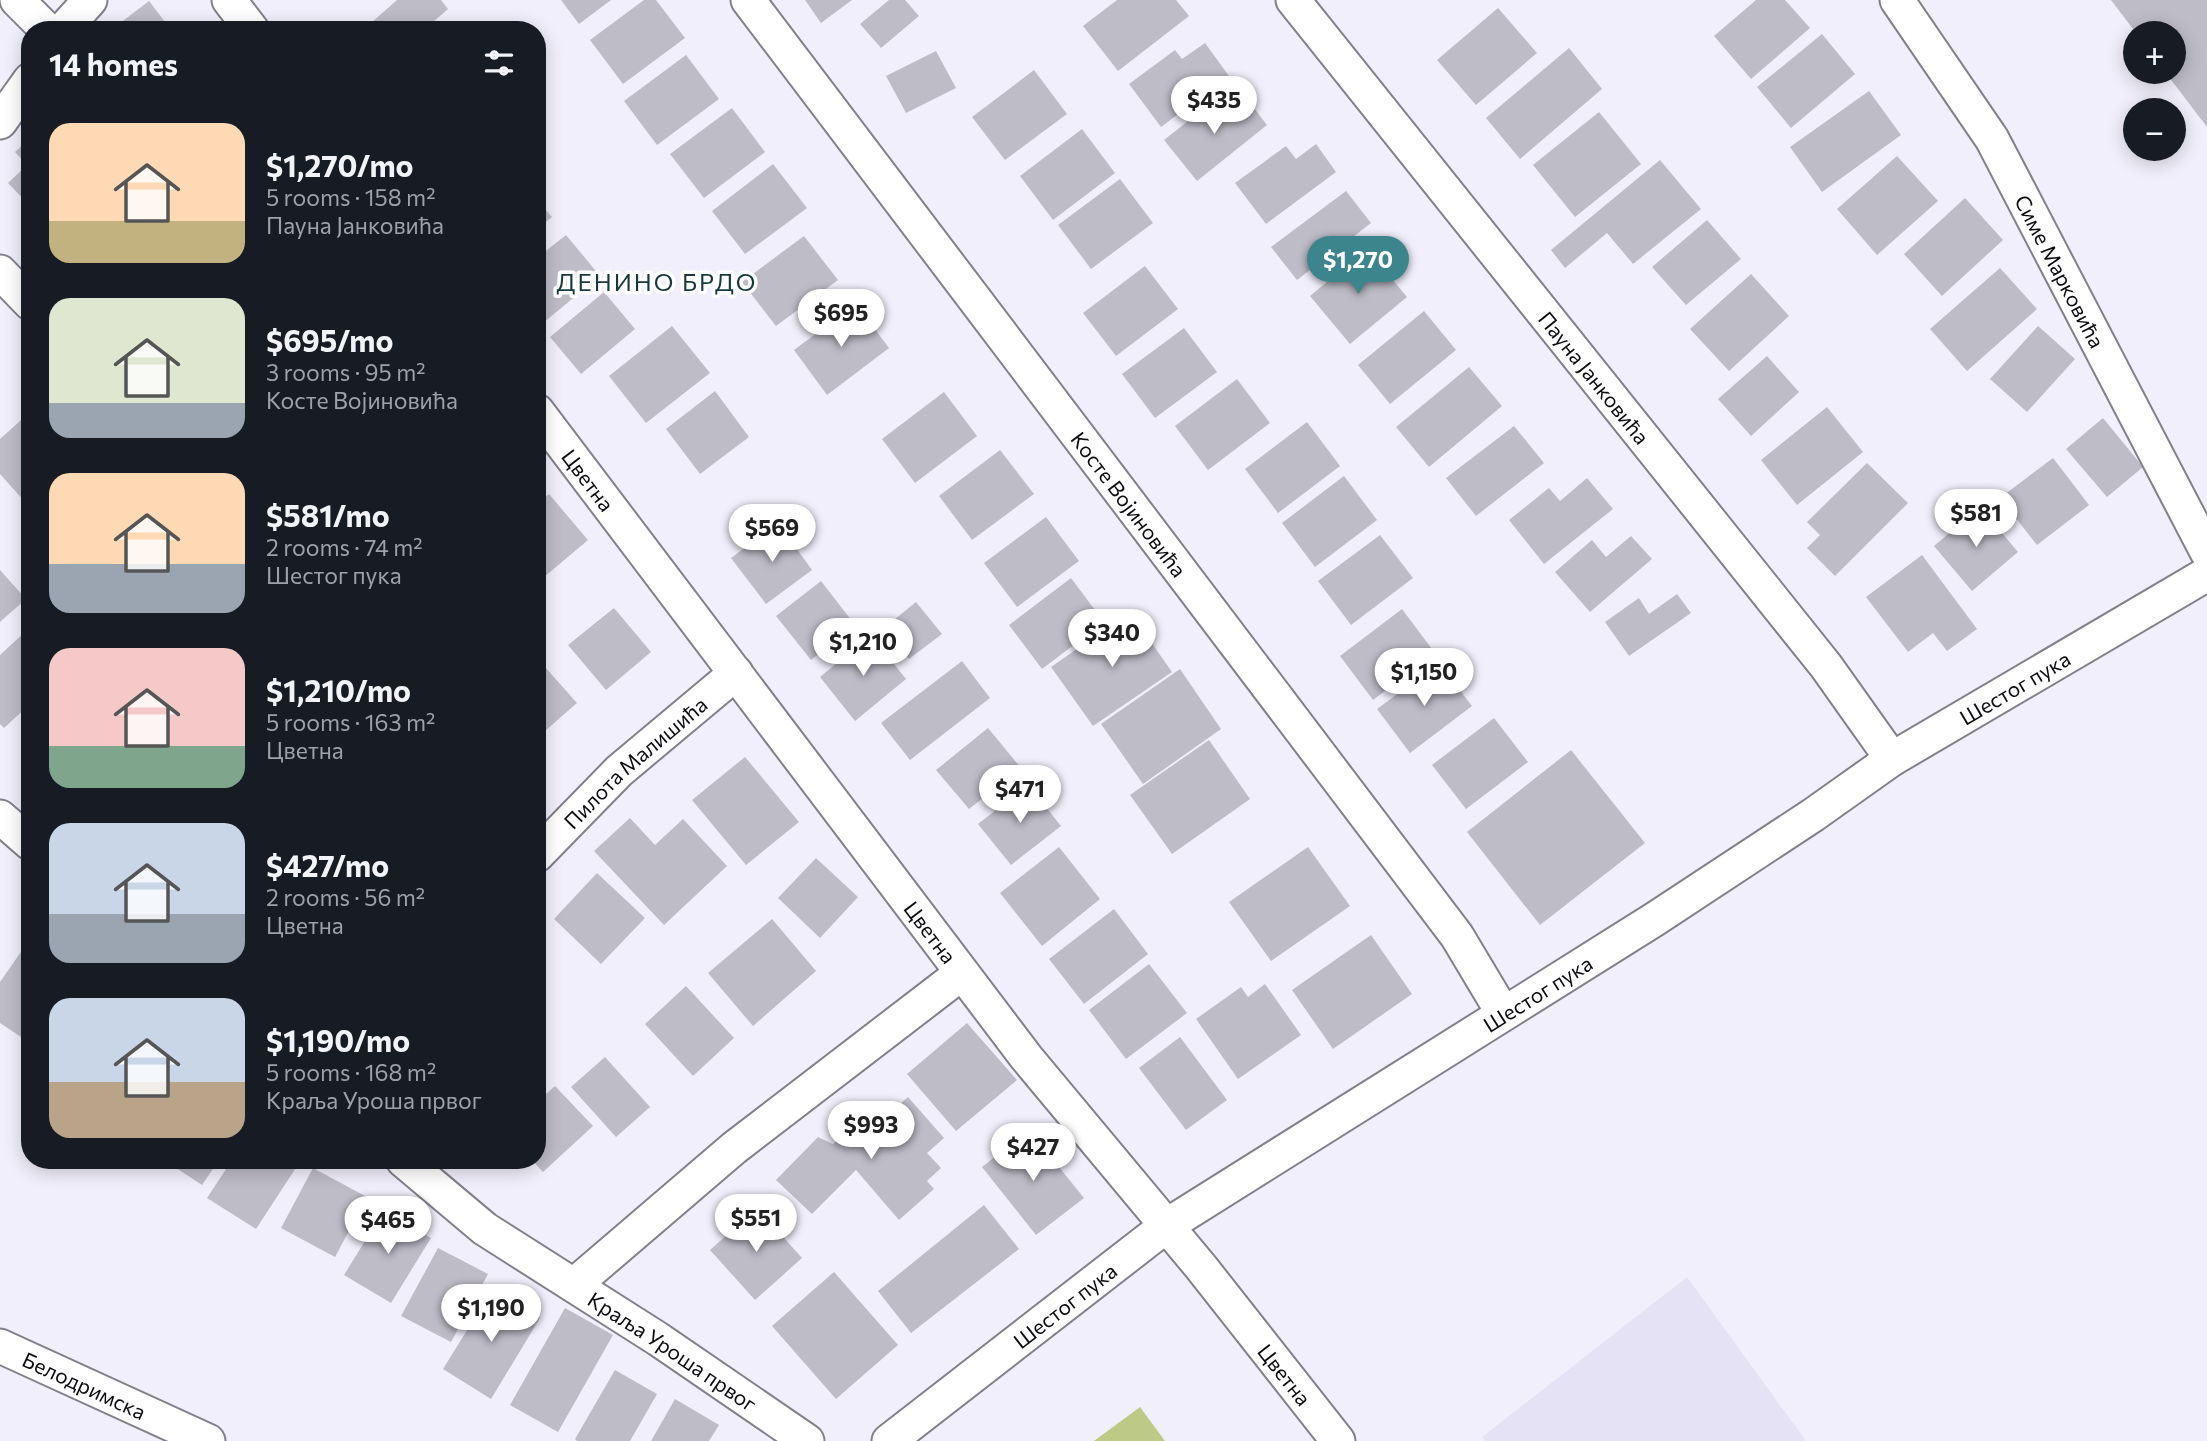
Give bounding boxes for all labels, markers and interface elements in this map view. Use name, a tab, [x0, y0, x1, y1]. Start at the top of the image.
map controls	[2123, 21, 2186, 161]
button: +	[2123, 21, 2186, 84]
icon: filters	[480, 44, 518, 82]
text: 14 homes	[49, 45, 178, 82]
pin: $435	[1173, 76, 1255, 136]
text: $435	[1187, 85, 1241, 113]
button: −	[2123, 98, 2186, 161]
text: $1,270/mo	[266, 146, 414, 183]
icon: home	[105, 151, 189, 235]
text: 5 rooms · 158 m²	[266, 183, 435, 211]
street label: Симе Марковића	[2011, 190, 2111, 352]
text: Пауна Јанковића	[266, 211, 444, 239]
pin: $1,270	[1301, 236, 1415, 296]
text: $1,270	[1323, 245, 1393, 273]
district label: ДЕНИНО БРДО	[557, 267, 757, 296]
pin: $695	[800, 290, 882, 349]
text: $695	[814, 298, 868, 326]
street label: Пауна Јанковића	[1534, 306, 1655, 448]
text: $695/mo	[266, 321, 393, 358]
icon: home	[105, 326, 189, 410]
text: 3 rooms · 95 m²	[266, 358, 425, 386]
text: Косте Војиновића	[266, 386, 458, 414]
street label: Косте Војиновића	[1067, 426, 1193, 581]
street label: Цветна	[557, 444, 620, 515]
pin: $581	[1935, 490, 2017, 549]
text: $581/mo	[266, 496, 390, 533]
text: $581	[1950, 498, 2002, 526]
icon: home	[105, 501, 189, 585]
pin: $569	[731, 504, 813, 564]
text: $569	[745, 513, 799, 541]
text: 2 rooms · 74 m²	[266, 533, 422, 561]
text: Шестог пука	[266, 561, 402, 589]
pin: $340	[1071, 610, 1153, 669]
pin: $1,210	[806, 618, 920, 678]
text: $340	[1084, 618, 1140, 646]
text: $1,210	[829, 627, 897, 655]
street label: Шестог пука	[1955, 645, 2074, 729]
pin: $1,150	[1367, 648, 1481, 708]
text: $1,150	[1391, 657, 1457, 685]
text: $1,210/mo	[266, 671, 411, 708]
icon: home	[105, 676, 189, 760]
street label: Пилота Малишића	[558, 691, 711, 833]
text: 5 rooms · 163 m²	[266, 708, 435, 736]
text: Цветна	[266, 736, 344, 764]
pin: $471	[979, 766, 1061, 825]
text: $471	[995, 774, 1045, 802]
text: $427/mo	[266, 846, 389, 883]
icon: home	[105, 851, 189, 935]
text: 2 rooms · 56 m²	[266, 883, 425, 911]
street label: Цветна	[900, 896, 963, 968]
text: Цветна	[266, 911, 344, 939]
street label: Шестог пука	[1478, 949, 1596, 1036]
text: $1,190/mo	[266, 1021, 410, 1058]
icon: home	[105, 1026, 189, 1110]
text: 5 rooms · 168 m²	[266, 1058, 436, 1086]
text: Краља Уроша првог	[266, 1086, 482, 1114]
pin: $993	[830, 1102, 912, 1161]
text: $993	[844, 1110, 898, 1138]
pin: $427	[992, 1124, 1074, 1183]
text: $427	[1007, 1132, 1059, 1160]
pin: $551	[715, 1194, 797, 1254]
pin: $465	[347, 1196, 429, 1256]
text: $551	[731, 1203, 781, 1231]
text: $465	[361, 1205, 415, 1233]
street label: Шестог пука	[1008, 1257, 1121, 1353]
pin: $1,190	[434, 1284, 548, 1344]
street label: Краља Уроша првог	[584, 1286, 762, 1416]
text: $1,190	[457, 1293, 525, 1321]
street label: Цветна	[1254, 1339, 1317, 1410]
street label: Белодримска	[19, 1346, 150, 1424]

